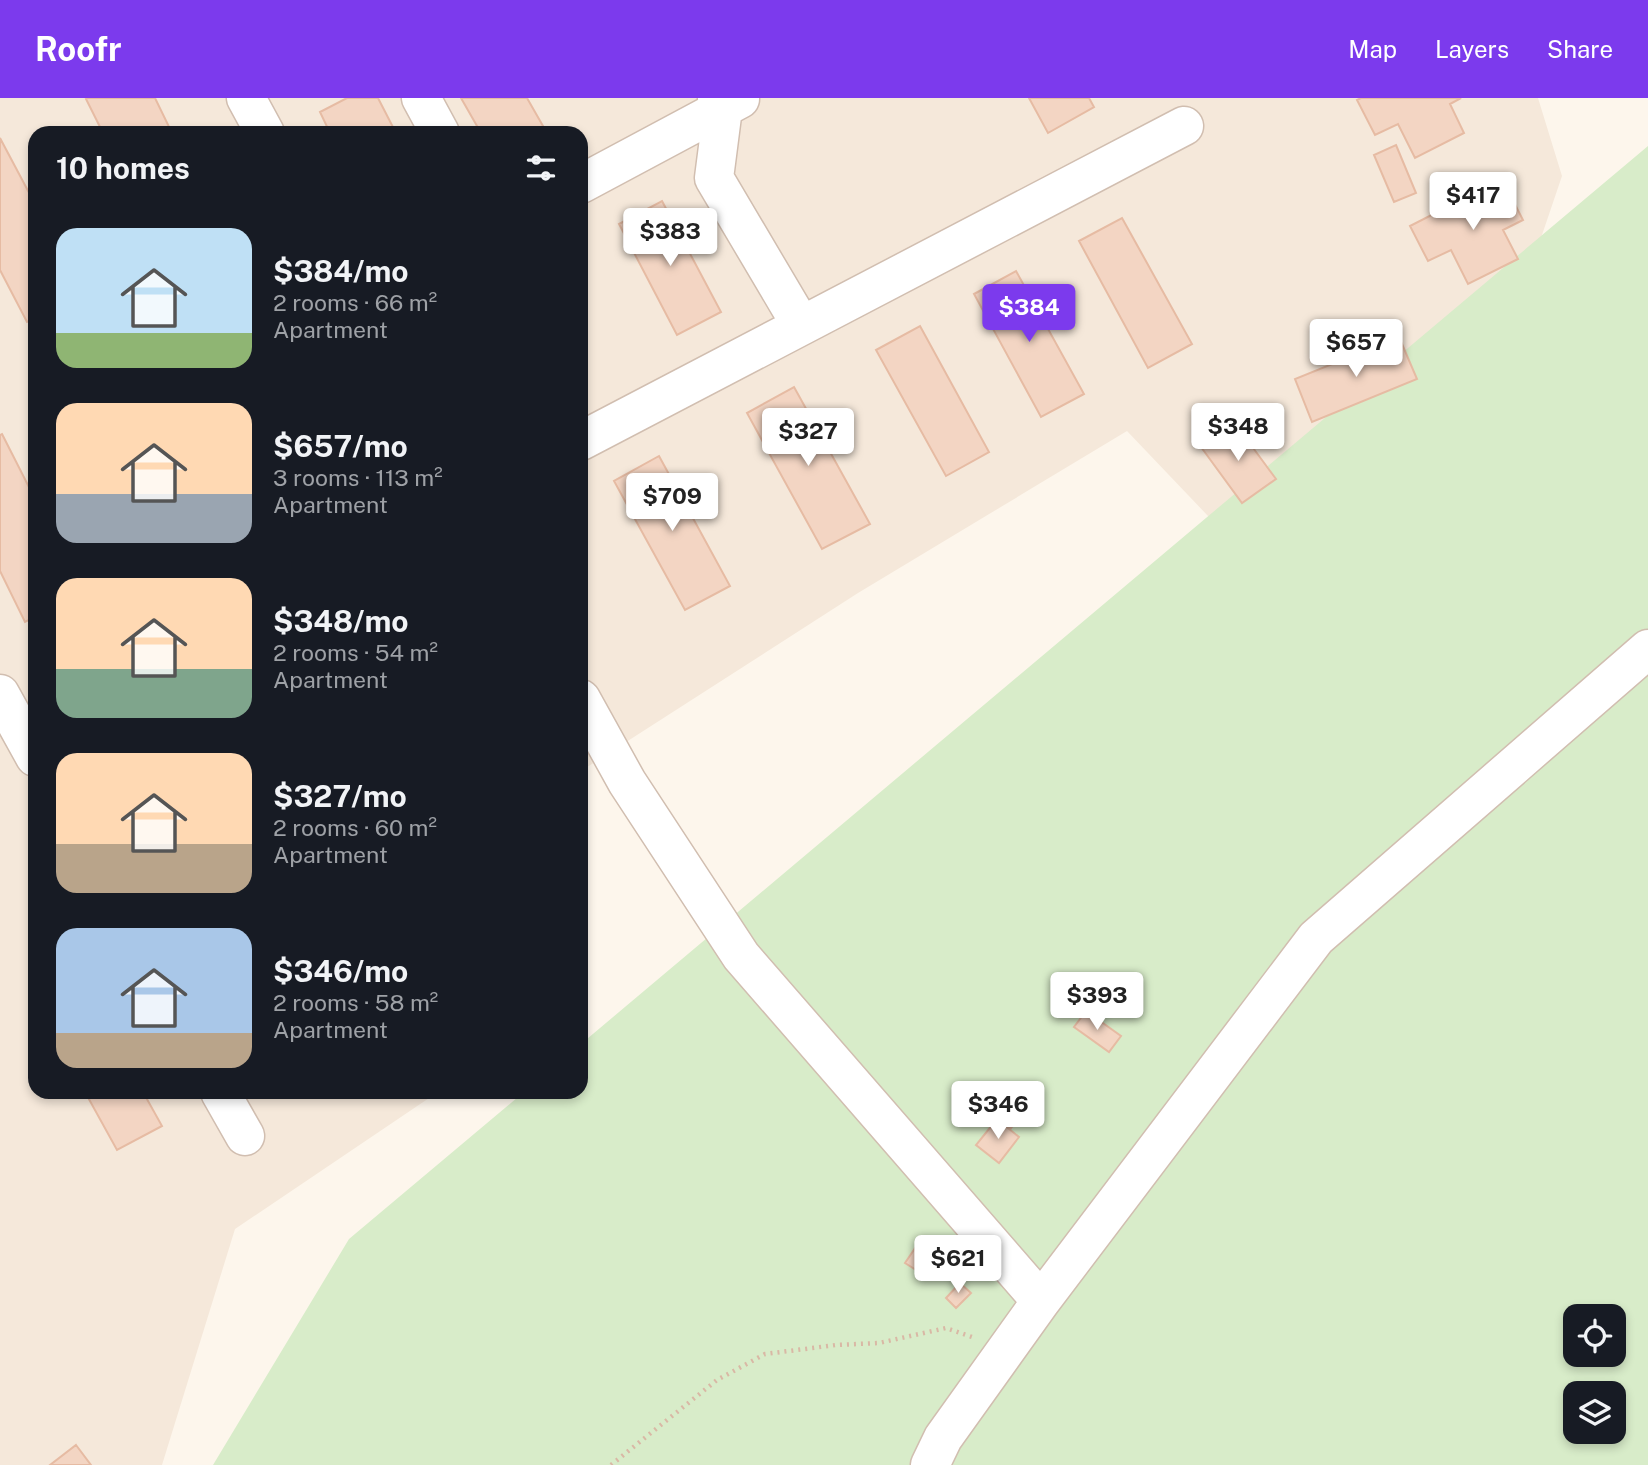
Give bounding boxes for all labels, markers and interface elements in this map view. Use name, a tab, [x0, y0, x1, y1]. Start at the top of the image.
text: Roofr	[35, 30, 122, 68]
text: Map	[1348, 35, 1397, 63]
text: Layers	[1435, 35, 1509, 63]
text: Share	[1547, 35, 1613, 63]
icon: filters	[522, 149, 560, 187]
text: 10 homes	[56, 150, 190, 186]
pin: $417	[1432, 172, 1514, 232]
text: $417	[1446, 181, 1500, 208]
pin: $383	[629, 208, 711, 268]
text: $383	[639, 217, 701, 244]
text: $384/mo	[273, 253, 409, 289]
icon: home	[112, 256, 196, 340]
pin: $384	[988, 285, 1070, 344]
text: 2 rooms · 66 m²	[273, 289, 437, 316]
text: $384	[998, 293, 1060, 320]
text: Apartment	[273, 316, 388, 343]
pin: $657	[1315, 320, 1397, 379]
text: $657	[1326, 328, 1386, 355]
pin: $348	[1197, 404, 1279, 463]
pin: $327	[767, 408, 849, 468]
text: $348	[1207, 412, 1269, 439]
text: $327	[778, 417, 838, 444]
text: $657/mo	[273, 428, 408, 464]
icon: home	[112, 431, 196, 515]
text: 3 rooms · 113 m²	[273, 464, 443, 491]
pin: $709	[631, 474, 713, 533]
text: $709	[642, 482, 702, 509]
text: Apartment	[273, 491, 388, 518]
text: $348/mo	[273, 603, 409, 639]
icon: home	[112, 606, 196, 690]
text: 2 rooms · 54 m²	[273, 639, 438, 666]
text: Apartment	[273, 666, 388, 693]
text: $327/mo	[273, 778, 407, 814]
icon: home	[112, 781, 196, 865]
text: 2 rooms · 60 m²	[273, 814, 437, 841]
text: Apartment	[273, 841, 388, 868]
text: $346/mo	[273, 953, 408, 989]
icon: home	[112, 956, 196, 1040]
pin: $393	[1056, 972, 1138, 1032]
text: $393	[1066, 981, 1128, 1008]
text: 2 rooms · 58 m²	[273, 989, 438, 1016]
text: Apartment	[273, 1016, 388, 1043]
pin: $346	[957, 1082, 1039, 1141]
text: $346	[967, 1090, 1029, 1117]
pin: $621	[917, 1236, 999, 1295]
text: $621	[930, 1244, 986, 1271]
map controls	[1563, 1304, 1626, 1444]
button: locate	[1563, 1304, 1626, 1367]
button: layers	[1563, 1381, 1626, 1444]

